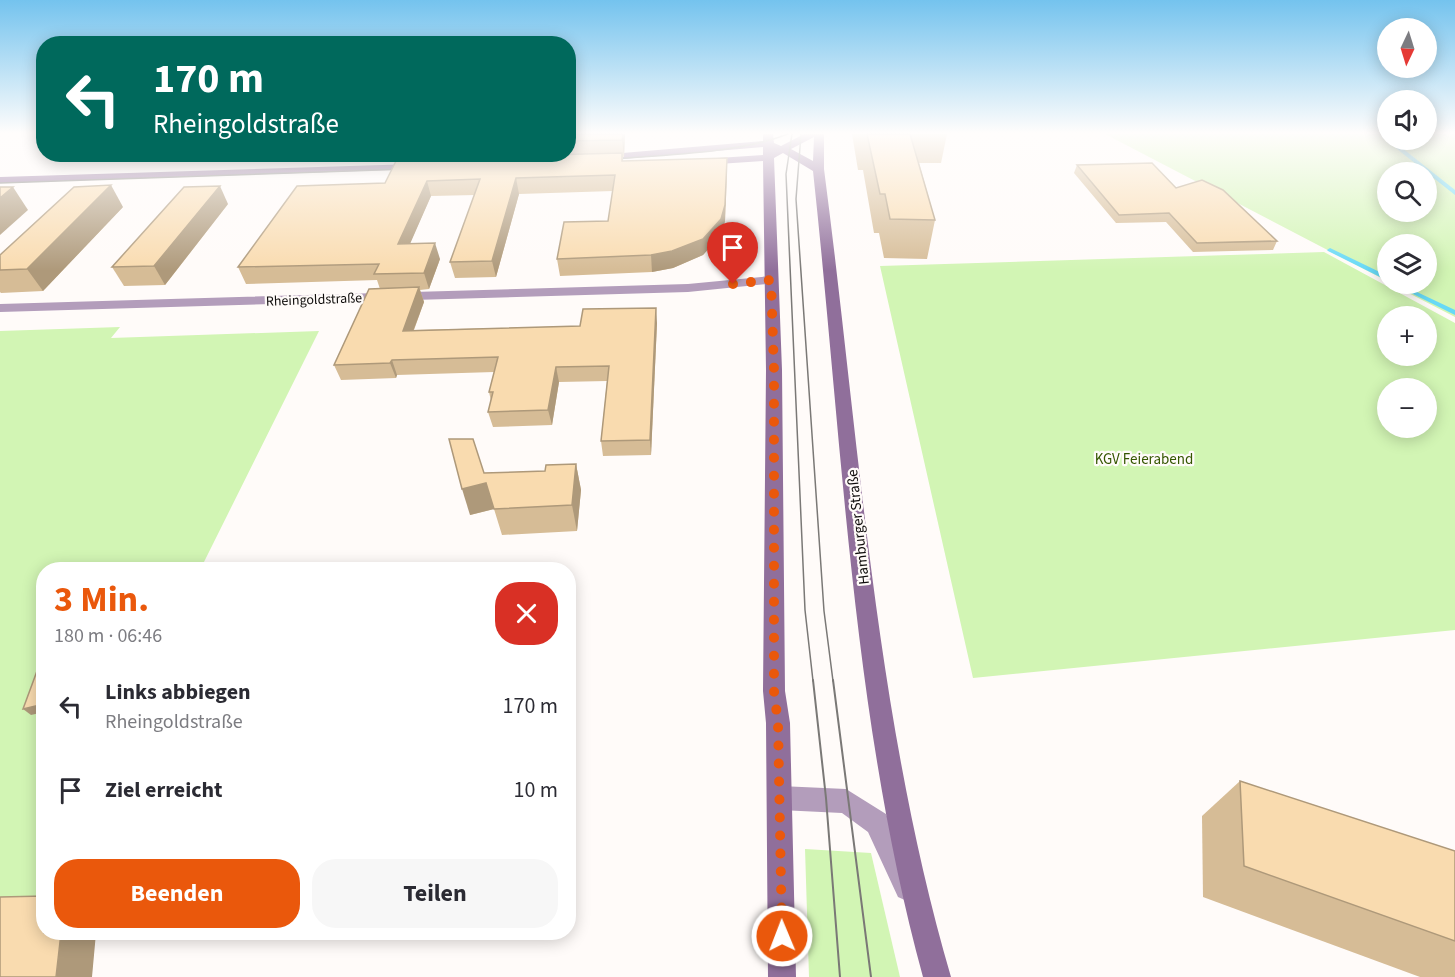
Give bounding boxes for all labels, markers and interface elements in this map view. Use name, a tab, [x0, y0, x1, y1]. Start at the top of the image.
north arrow	[1377, 18, 1437, 78]
map controls	[1377, 18, 1437, 438]
text: 170 m	[153, 49, 264, 109]
icon: left	[54, 60, 132, 138]
button: sound	[1377, 90, 1437, 150]
text: Rheingoldstraße	[153, 105, 339, 144]
button: search	[1377, 162, 1437, 222]
pin	[707, 222, 758, 284]
icon: arrive	[716, 231, 749, 264]
button: layers	[1377, 234, 1437, 294]
street label: Rheingoldstraße	[266, 288, 363, 312]
button: +	[1377, 306, 1437, 366]
button: −	[1377, 378, 1437, 438]
park label: KGV Feierabend	[1095, 449, 1193, 470]
street label: Hamburger Straße	[842, 468, 875, 585]
text: 3 Min.	[54, 574, 149, 625]
button: close	[495, 582, 558, 645]
text: 180 m · 06:46	[54, 622, 162, 650]
text: Links abbiegen	[105, 676, 251, 708]
icon: left	[54, 690, 87, 723]
text: 170 m	[503, 690, 558, 722]
text: Rheingoldstraße	[105, 708, 243, 736]
icon: arrive	[54, 774, 87, 807]
text: Ziel erreicht	[105, 774, 223, 806]
text: 10 m	[513, 774, 558, 806]
button: Beenden	[54, 859, 300, 928]
button: Teilen	[312, 859, 558, 928]
position arrow	[750, 904, 814, 968]

